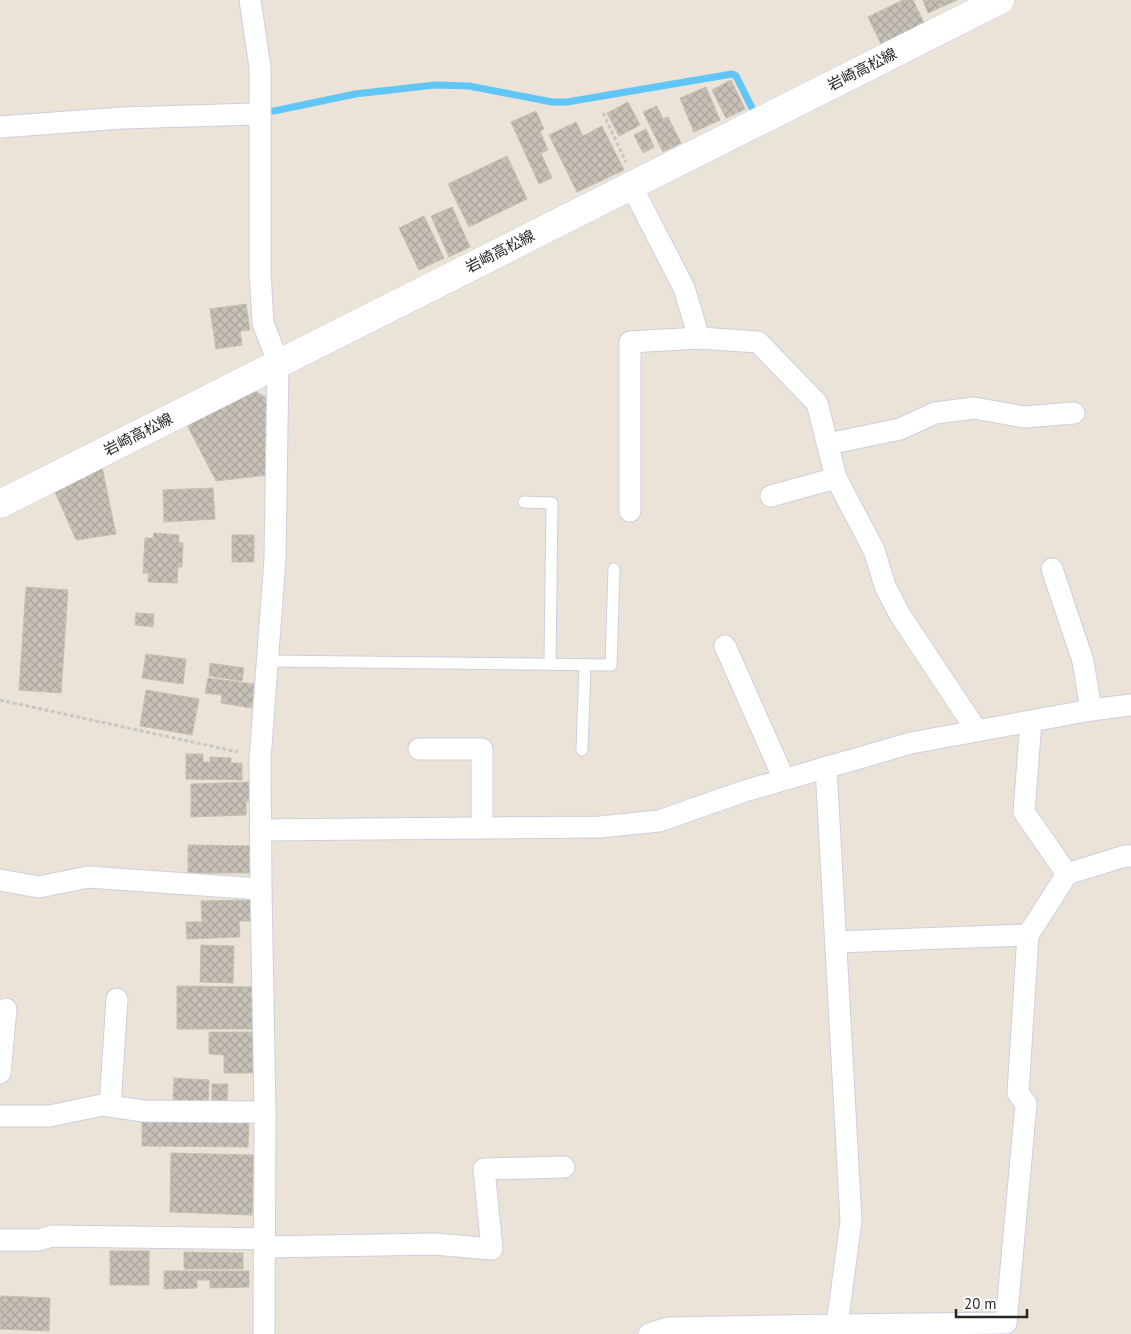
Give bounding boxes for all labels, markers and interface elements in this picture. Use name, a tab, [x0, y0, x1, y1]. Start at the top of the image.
street label: 岩崎高松線	[824, 44, 900, 94]
street label: 岩崎高松線	[462, 226, 538, 276]
street label: 岩崎高松線	[100, 409, 176, 459]
scale bar	[956, 1286, 1027, 1318]
text: 20 m	[964, 1294, 997, 1313]

